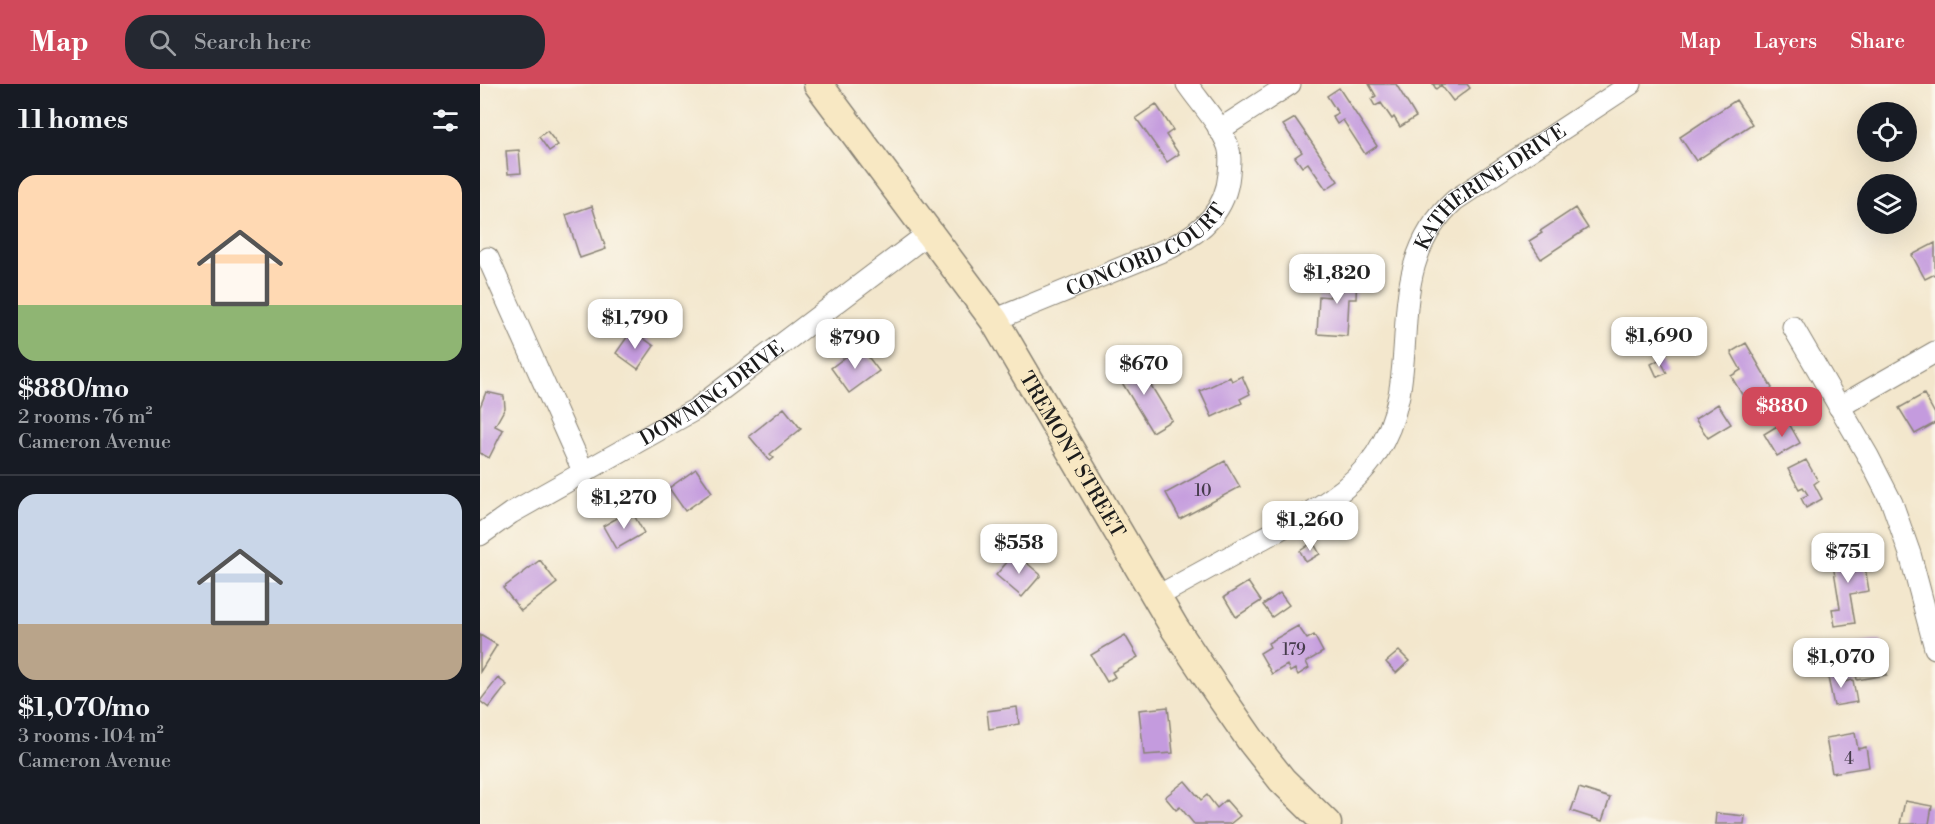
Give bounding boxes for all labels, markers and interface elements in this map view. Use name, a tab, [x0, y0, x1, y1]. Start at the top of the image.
search box	[125, 15, 545, 69]
text: Map	[30, 25, 89, 60]
icon: search	[146, 26, 179, 59]
text: Search here	[194, 29, 311, 56]
text: Map	[1680, 29, 1721, 55]
text: Layers	[1754, 29, 1817, 55]
text: Share	[1850, 29, 1905, 55]
map controls	[1857, 102, 1917, 234]
button: locate	[1857, 102, 1917, 162]
text: 11 homes	[18, 104, 128, 136]
icon: filters	[429, 104, 462, 137]
street label: KATHERINE DRIVE	[1410, 119, 1571, 254]
button: layers	[1857, 174, 1917, 234]
street label: CONCORD COURT	[1063, 199, 1232, 303]
icon: home	[186, 214, 294, 322]
pin: $1,820	[1288, 254, 1386, 305]
text: $1,820	[1303, 261, 1371, 286]
pin: $1,790	[586, 299, 684, 350]
text: $1,790	[602, 306, 668, 331]
pin: $1,690	[1610, 317, 1708, 368]
pin: $790	[819, 319, 891, 370]
text: $1,690	[1625, 324, 1693, 349]
text: $790	[830, 326, 880, 351]
street label: DOWNING DRIVE	[636, 336, 789, 452]
pin: $670	[1108, 345, 1180, 396]
text: $670	[1119, 352, 1169, 377]
street label: TREMONT STREET	[1013, 367, 1130, 543]
text: $880/mo	[18, 373, 129, 405]
pin: $880	[1746, 387, 1818, 438]
text: $880	[1756, 394, 1808, 419]
text: 2 rooms · 76 m²	[18, 405, 152, 430]
text: Cameron Avenue	[18, 430, 171, 455]
pin: $1,270	[575, 479, 673, 530]
house number: 10	[1195, 481, 1212, 501]
text: $1,270	[591, 486, 657, 511]
pin: $1,260	[1261, 501, 1359, 552]
text: $1,260	[1276, 508, 1344, 533]
pin: $558	[983, 524, 1055, 575]
text: $558	[994, 531, 1044, 556]
icon: home	[186, 533, 294, 641]
pin: $751	[1812, 533, 1884, 584]
text: $751	[1825, 540, 1871, 565]
pin: $1,070	[1792, 638, 1890, 689]
house number: 179	[1282, 640, 1306, 660]
text: $1,070	[1807, 645, 1875, 670]
text: $1,070/mo	[18, 692, 150, 724]
text: 3 rooms · 104 m²	[18, 724, 164, 749]
text: Cameron Avenue	[18, 749, 171, 774]
house number: 4	[1844, 749, 1854, 769]

